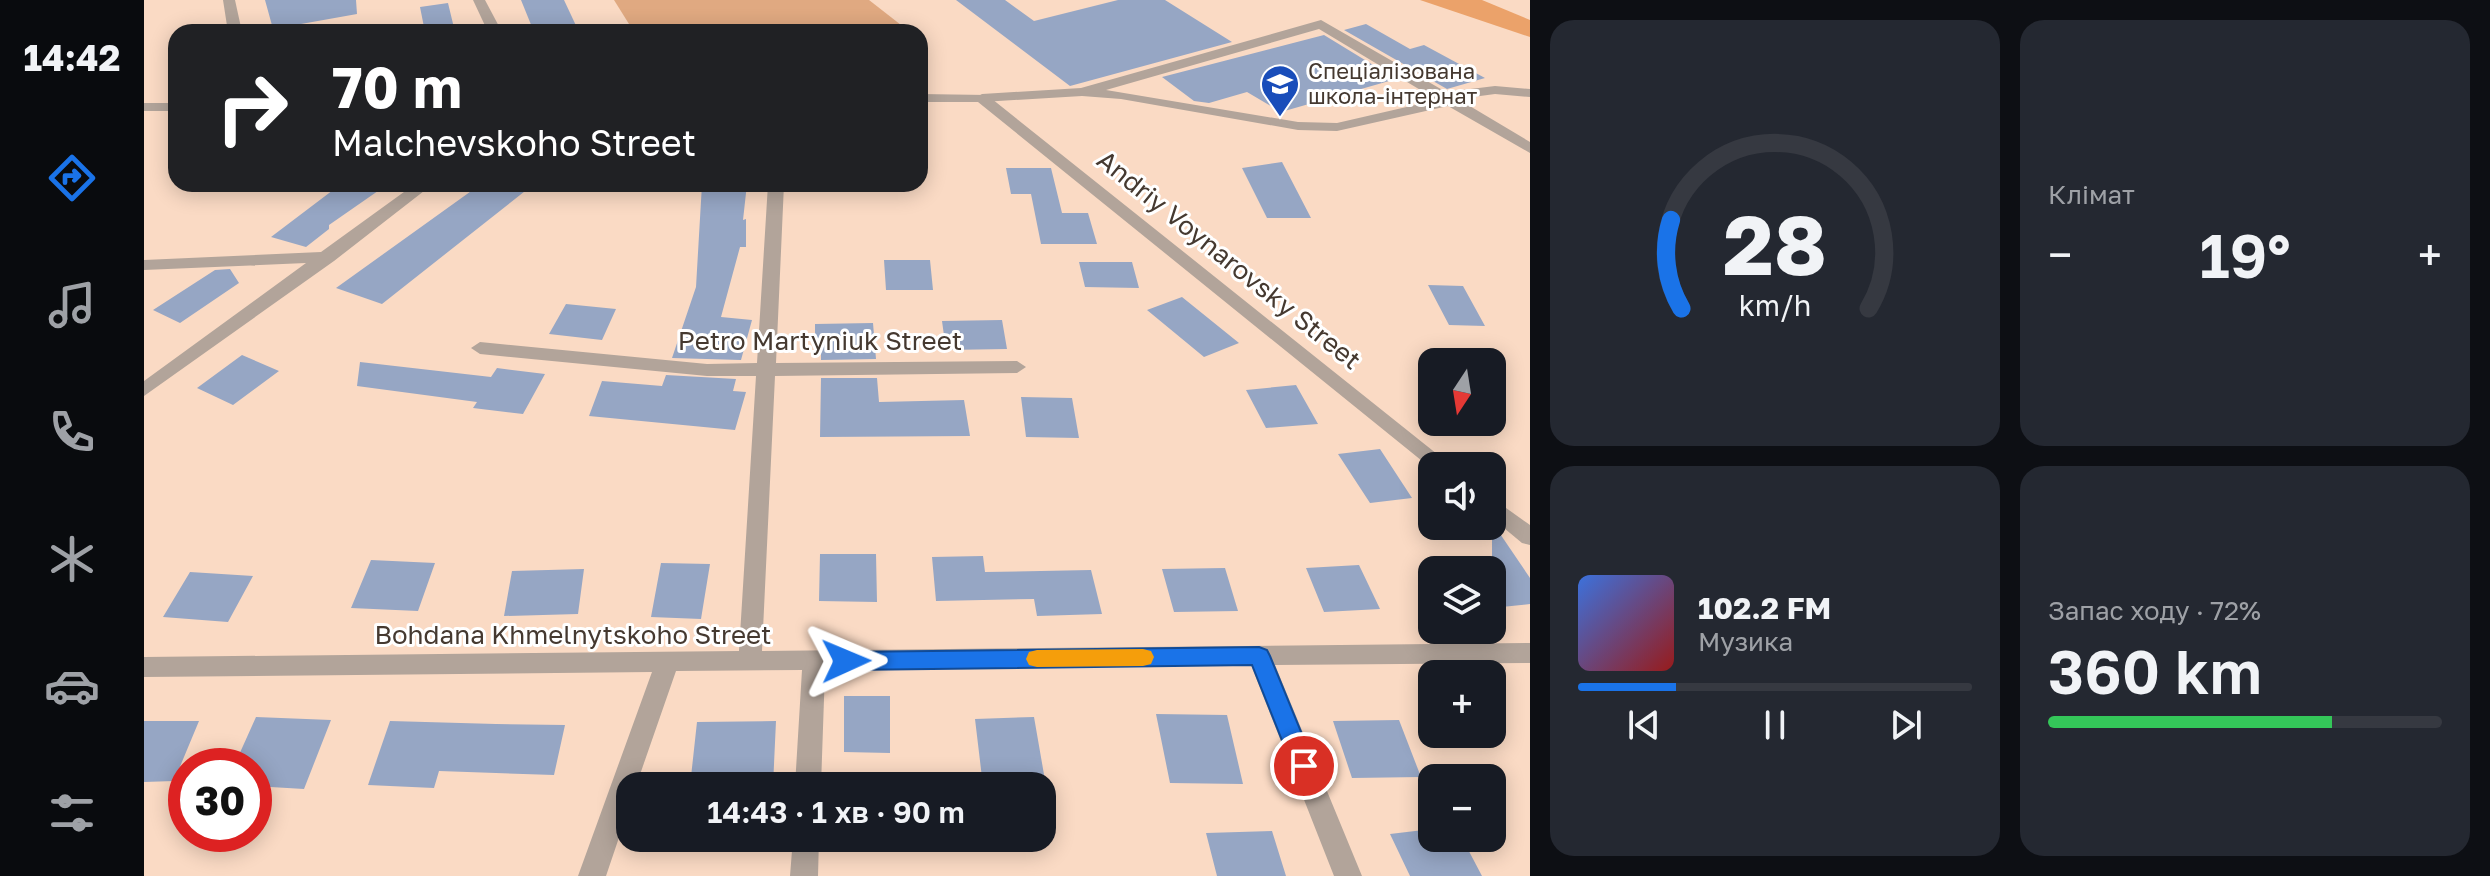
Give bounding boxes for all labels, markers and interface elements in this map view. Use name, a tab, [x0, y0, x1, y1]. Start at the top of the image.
text: 14:42	[23, 36, 121, 79]
text: 70 m	[332, 53, 462, 120]
icon: right	[200, 56, 304, 160]
place label: Спеціалізована школа-інтернат	[1308, 57, 1477, 109]
school or university icon: Спеціалізована школа-інтернат	[1259, 63, 1301, 118]
text: Malchevskoho Street	[332, 121, 696, 164]
street label: Andriy Voynarovsky Street	[1091, 144, 1367, 376]
icon: directions	[44, 150, 100, 206]
text: Клімат	[2048, 179, 2135, 210]
text: 28	[1723, 193, 1827, 293]
text: 19°	[2199, 219, 2291, 291]
text: −	[2048, 228, 2072, 281]
text: +	[2418, 228, 2442, 281]
icon: music	[44, 277, 100, 333]
text: km/h	[1739, 288, 1811, 322]
street label: Petro Martyniuk Street	[678, 325, 962, 356]
north arrow	[1418, 348, 1506, 436]
map controls	[1418, 348, 1506, 852]
icon: phone	[44, 404, 100, 460]
button: sound	[1418, 452, 1506, 540]
icon: climate	[44, 531, 100, 587]
button: layers	[1418, 556, 1506, 644]
text: 102.2 FM	[1698, 590, 1831, 626]
text: Запас ходу · 72%	[2048, 595, 2261, 626]
street label: Bohdana Khmelnytskoho Street	[374, 619, 772, 650]
position arrow	[804, 619, 888, 703]
text: Музика	[1698, 626, 1793, 657]
text: 360 km	[2048, 635, 2262, 707]
icon: car	[44, 658, 100, 714]
button: +	[1418, 660, 1506, 748]
icon: previous	[1622, 703, 1666, 747]
icon: pause	[1753, 703, 1797, 747]
icon: next	[1884, 703, 1928, 747]
pin	[1270, 732, 1338, 800]
icon: arrive	[1282, 744, 1326, 788]
speed limit sign: 30	[168, 748, 272, 852]
button: −	[1418, 764, 1506, 852]
icon: filters	[44, 785, 100, 841]
text: 14:43 · 1 хв · 90 m	[707, 794, 965, 830]

